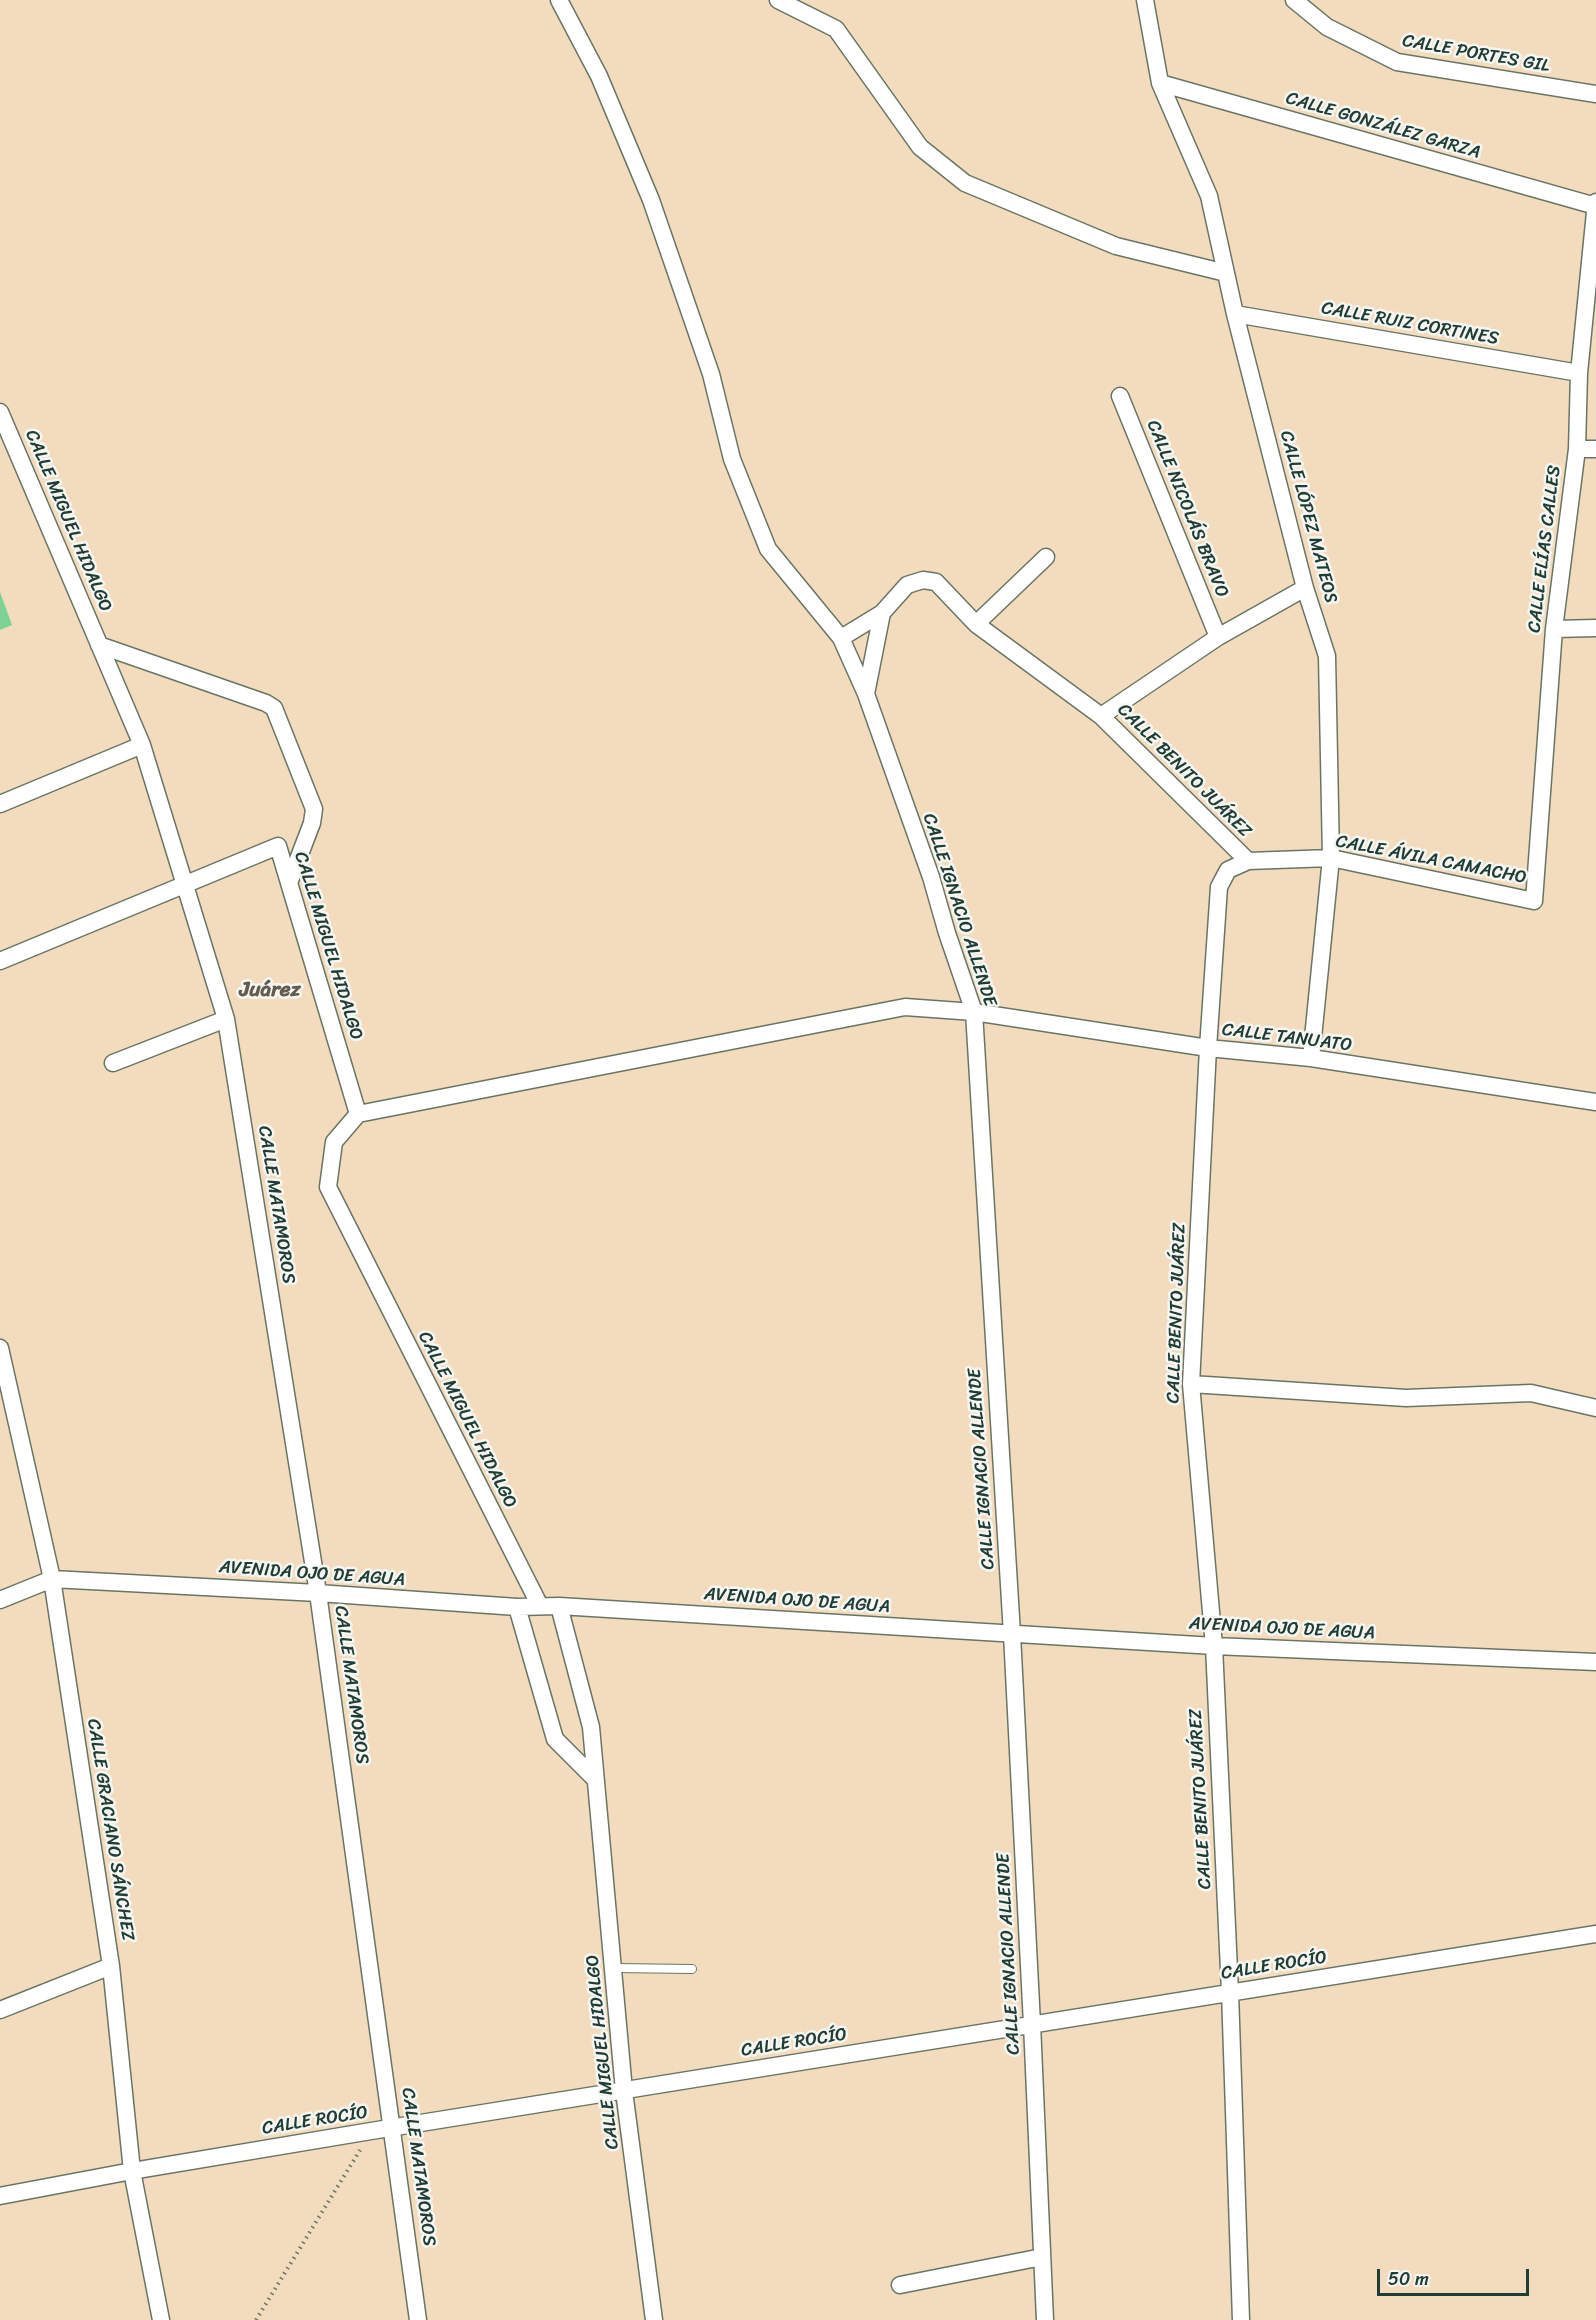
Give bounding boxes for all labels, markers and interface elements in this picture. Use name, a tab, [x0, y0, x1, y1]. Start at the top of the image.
street label: CALLE PORTES GIL	[1401, 30, 1551, 78]
street label: CALLE GONZÁLEZ GARZA	[1283, 88, 1483, 164]
street label: CALLE RUIZ CORTINES	[1320, 298, 1500, 350]
street label: CALLE NICOLÁS BRAVO	[1142, 417, 1232, 601]
street label: CALLE MIGUEL HIDALGO	[20, 427, 116, 615]
street label: CALLE LÓPEZ MATEOS	[1275, 429, 1341, 605]
street label: CALLE ELÍAS CALLES	[1524, 464, 1566, 634]
street label: CALLE BENITO JUÁREZ	[1112, 699, 1256, 843]
street label: CALLE IGNACIO ALLENDE	[918, 811, 1000, 1009]
street label: CALLE ÁVILA CAMACHO	[1334, 831, 1528, 889]
street label: CALLE MIGUEL HIDALGO	[289, 849, 367, 1043]
district label: Juárez	[239, 978, 301, 1004]
street label: CALLE TANUATO	[1221, 1019, 1353, 1057]
street label: CALLE MATAMOROS	[253, 1124, 299, 1286]
street label: CALLE BENITO JUÁREZ	[1163, 1222, 1191, 1404]
street label: CALLE MIGUEL HIDALGO	[413, 1328, 521, 1512]
street label: CALLE IGNACIO ALLENDE	[964, 1368, 1000, 1570]
street label: AVENIDA OJO DE AGUA	[218, 1557, 406, 1591]
street label: AVENIDA OJO DE AGUA	[703, 1584, 891, 1618]
street label: CALLE MATAMOROS	[329, 1604, 373, 1766]
street label: AVENIDA OJO DE AGUA	[1188, 1613, 1376, 1645]
street label: CALLE BENITO JUÁREZ	[1185, 1708, 1217, 1890]
street label: CALLE GRACIANO SÁNCHEZ	[82, 1717, 138, 1943]
street label: CALLE IGNACIO ALLENDE	[993, 1853, 1025, 2055]
street label: CALLE ROCÍO	[1219, 1947, 1329, 1985]
street label: CALLE MIGUEL HIDALGO	[582, 1954, 624, 2150]
street label: CALLE ROCÍO	[739, 2024, 849, 2062]
street label: CALLE MATAMOROS	[396, 2086, 440, 2248]
street label: CALLE ROCÍO	[260, 2102, 370, 2140]
scale bar	[1380, 2257, 1532, 2295]
text: 50 m	[1388, 2263, 1429, 2295]

